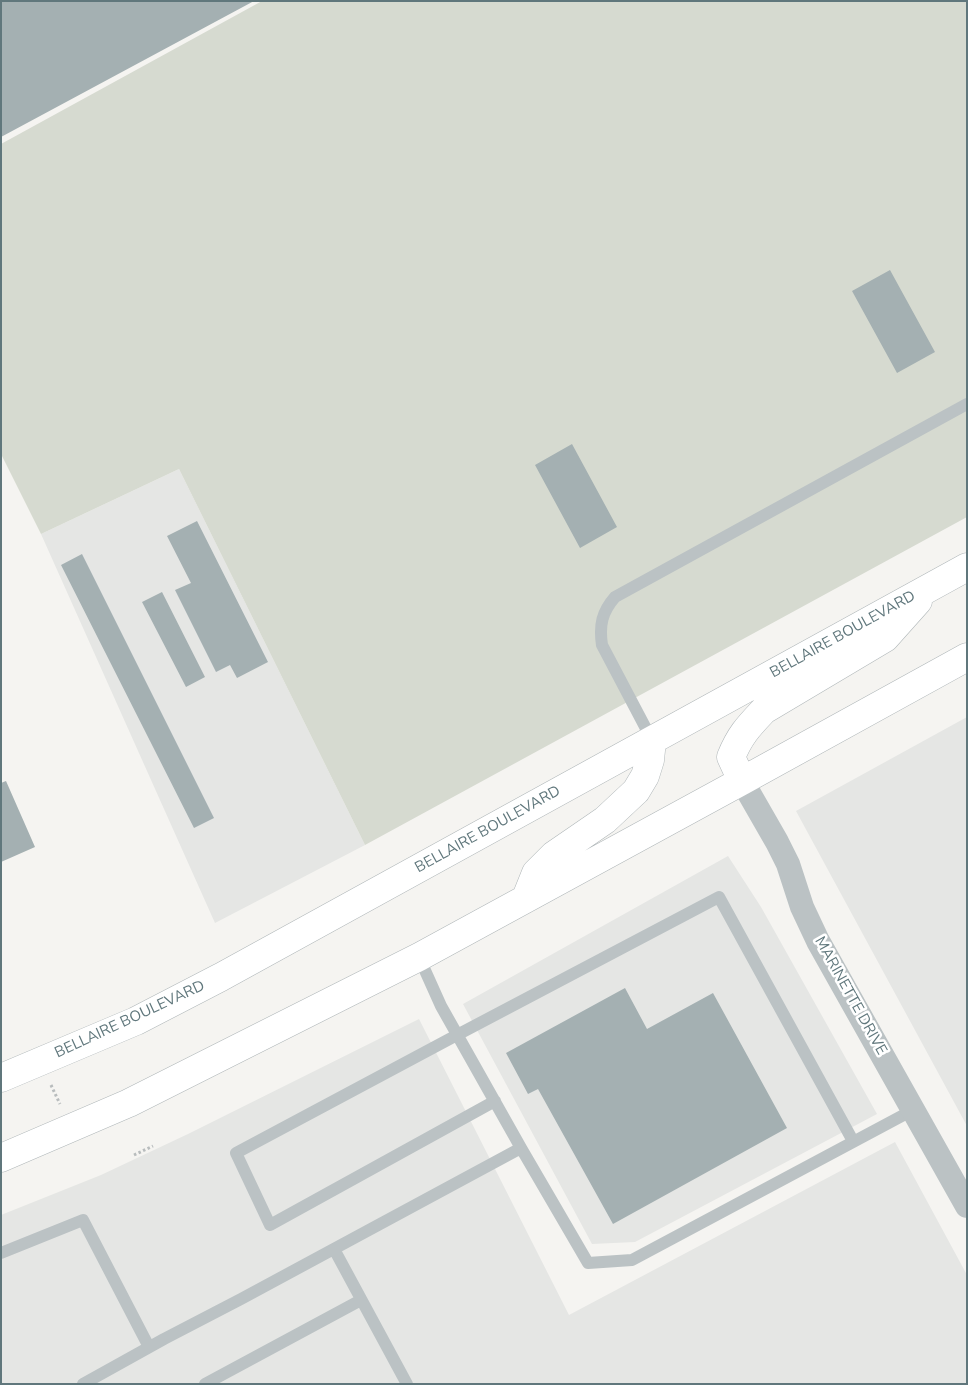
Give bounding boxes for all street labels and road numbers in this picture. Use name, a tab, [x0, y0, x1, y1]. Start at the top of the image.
street label: BELLAIRE BOULEVARD	[767, 588, 919, 682]
street label: BELLAIRE BOULEVARD	[412, 783, 564, 877]
street label: MARINETTE DRIVE	[810, 934, 890, 1058]
street label: BELLAIRE BOULEVARD	[52, 977, 208, 1063]

